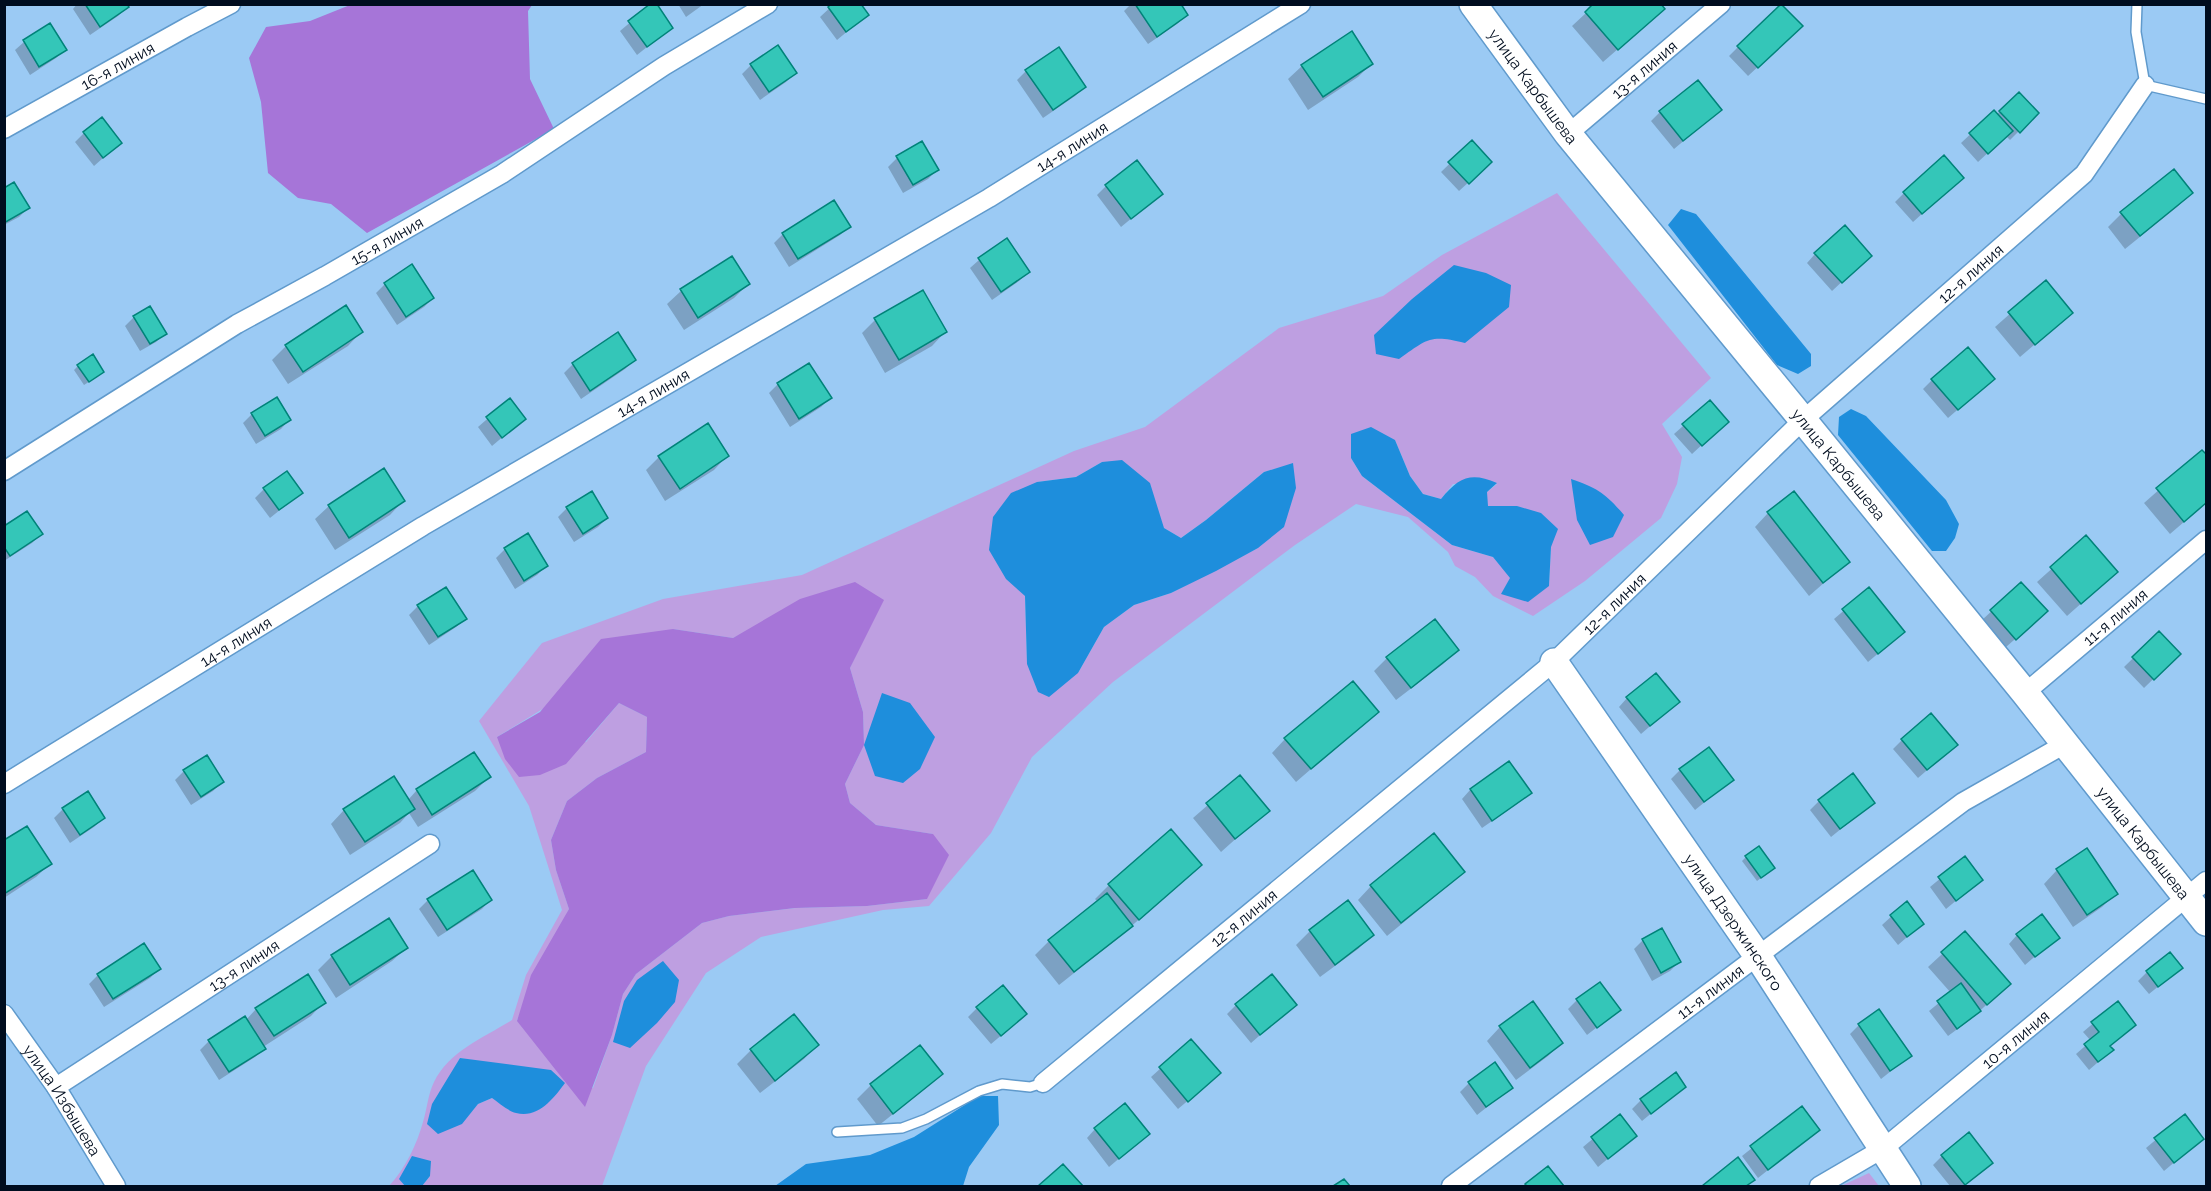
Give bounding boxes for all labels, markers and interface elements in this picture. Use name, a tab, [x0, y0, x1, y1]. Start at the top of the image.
street label: улица Карбышева	[1484, 25, 1581, 148]
street label: 13-я линия	[1608, 36, 1681, 103]
street label: 16-я линия	[78, 38, 158, 94]
street label: 14-я линия	[1033, 117, 1111, 176]
street label: 15-я линия	[347, 213, 427, 269]
street label: 12-я линия	[1934, 240, 2007, 307]
street label: 14-я линия	[614, 365, 693, 421]
street label: улица Карбышева	[1787, 405, 1889, 524]
street label: 12-я линия	[1579, 569, 1650, 639]
street label: 11-я линия	[2079, 585, 2152, 650]
street label: 14-я линия	[197, 613, 275, 671]
street label: улица Карбышева	[2093, 783, 2193, 903]
street label: улица Дзержинского	[1680, 850, 1787, 994]
street label: 12-я линия	[1207, 885, 1281, 951]
street label: 13-я линия	[205, 936, 283, 995]
street label: 11-я линия	[1673, 961, 1748, 1023]
street label: 10-я линия	[1978, 1006, 2053, 1073]
street label: улица Избышева	[19, 1041, 105, 1160]

